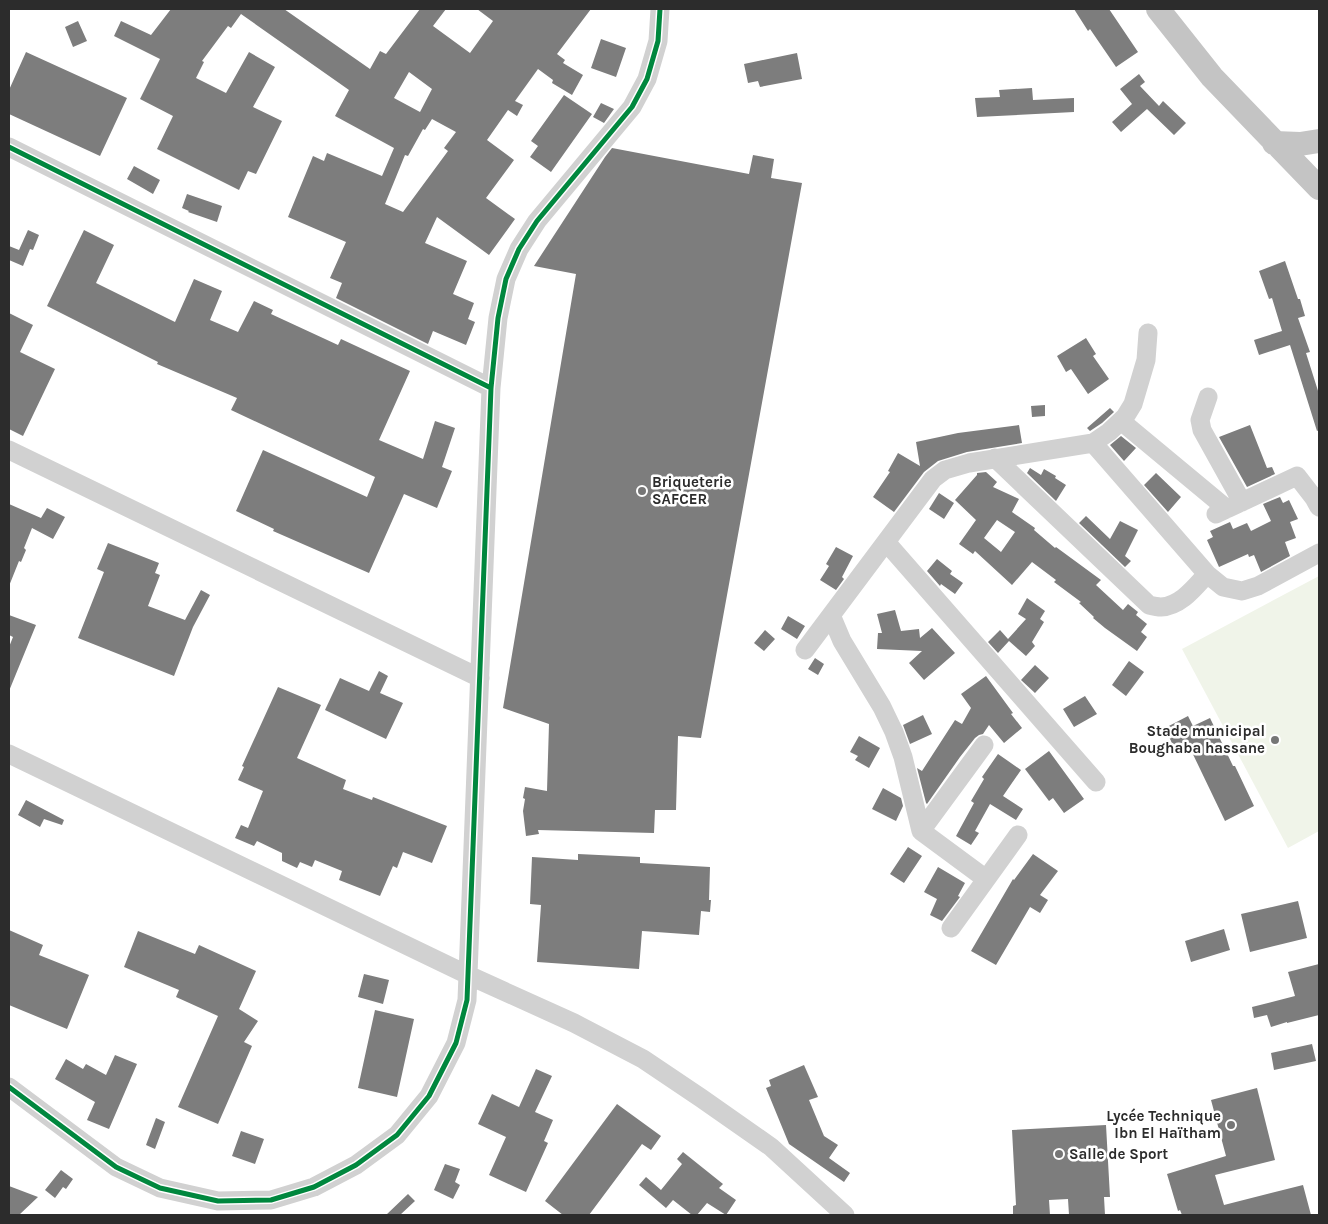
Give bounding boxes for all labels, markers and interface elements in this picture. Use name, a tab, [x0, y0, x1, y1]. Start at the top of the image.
place label: Briqueterie SAFCER	[652, 473, 732, 508]
marker: Briqueterie SAFCER	[636, 485, 648, 497]
place label: Stade municipal Boughaba hassane	[1129, 722, 1265, 757]
marker: Stade municipal Boughaba hassane	[1269, 734, 1281, 746]
place label: Lycée Technique Ibn El Haïtham	[1106, 1107, 1221, 1142]
marker: Lycée Technique Ibn El Haïtham	[1225, 1119, 1237, 1131]
place label: Salle de Sport	[1069, 1145, 1168, 1163]
marker: Salle de Sport	[1053, 1148, 1065, 1160]

